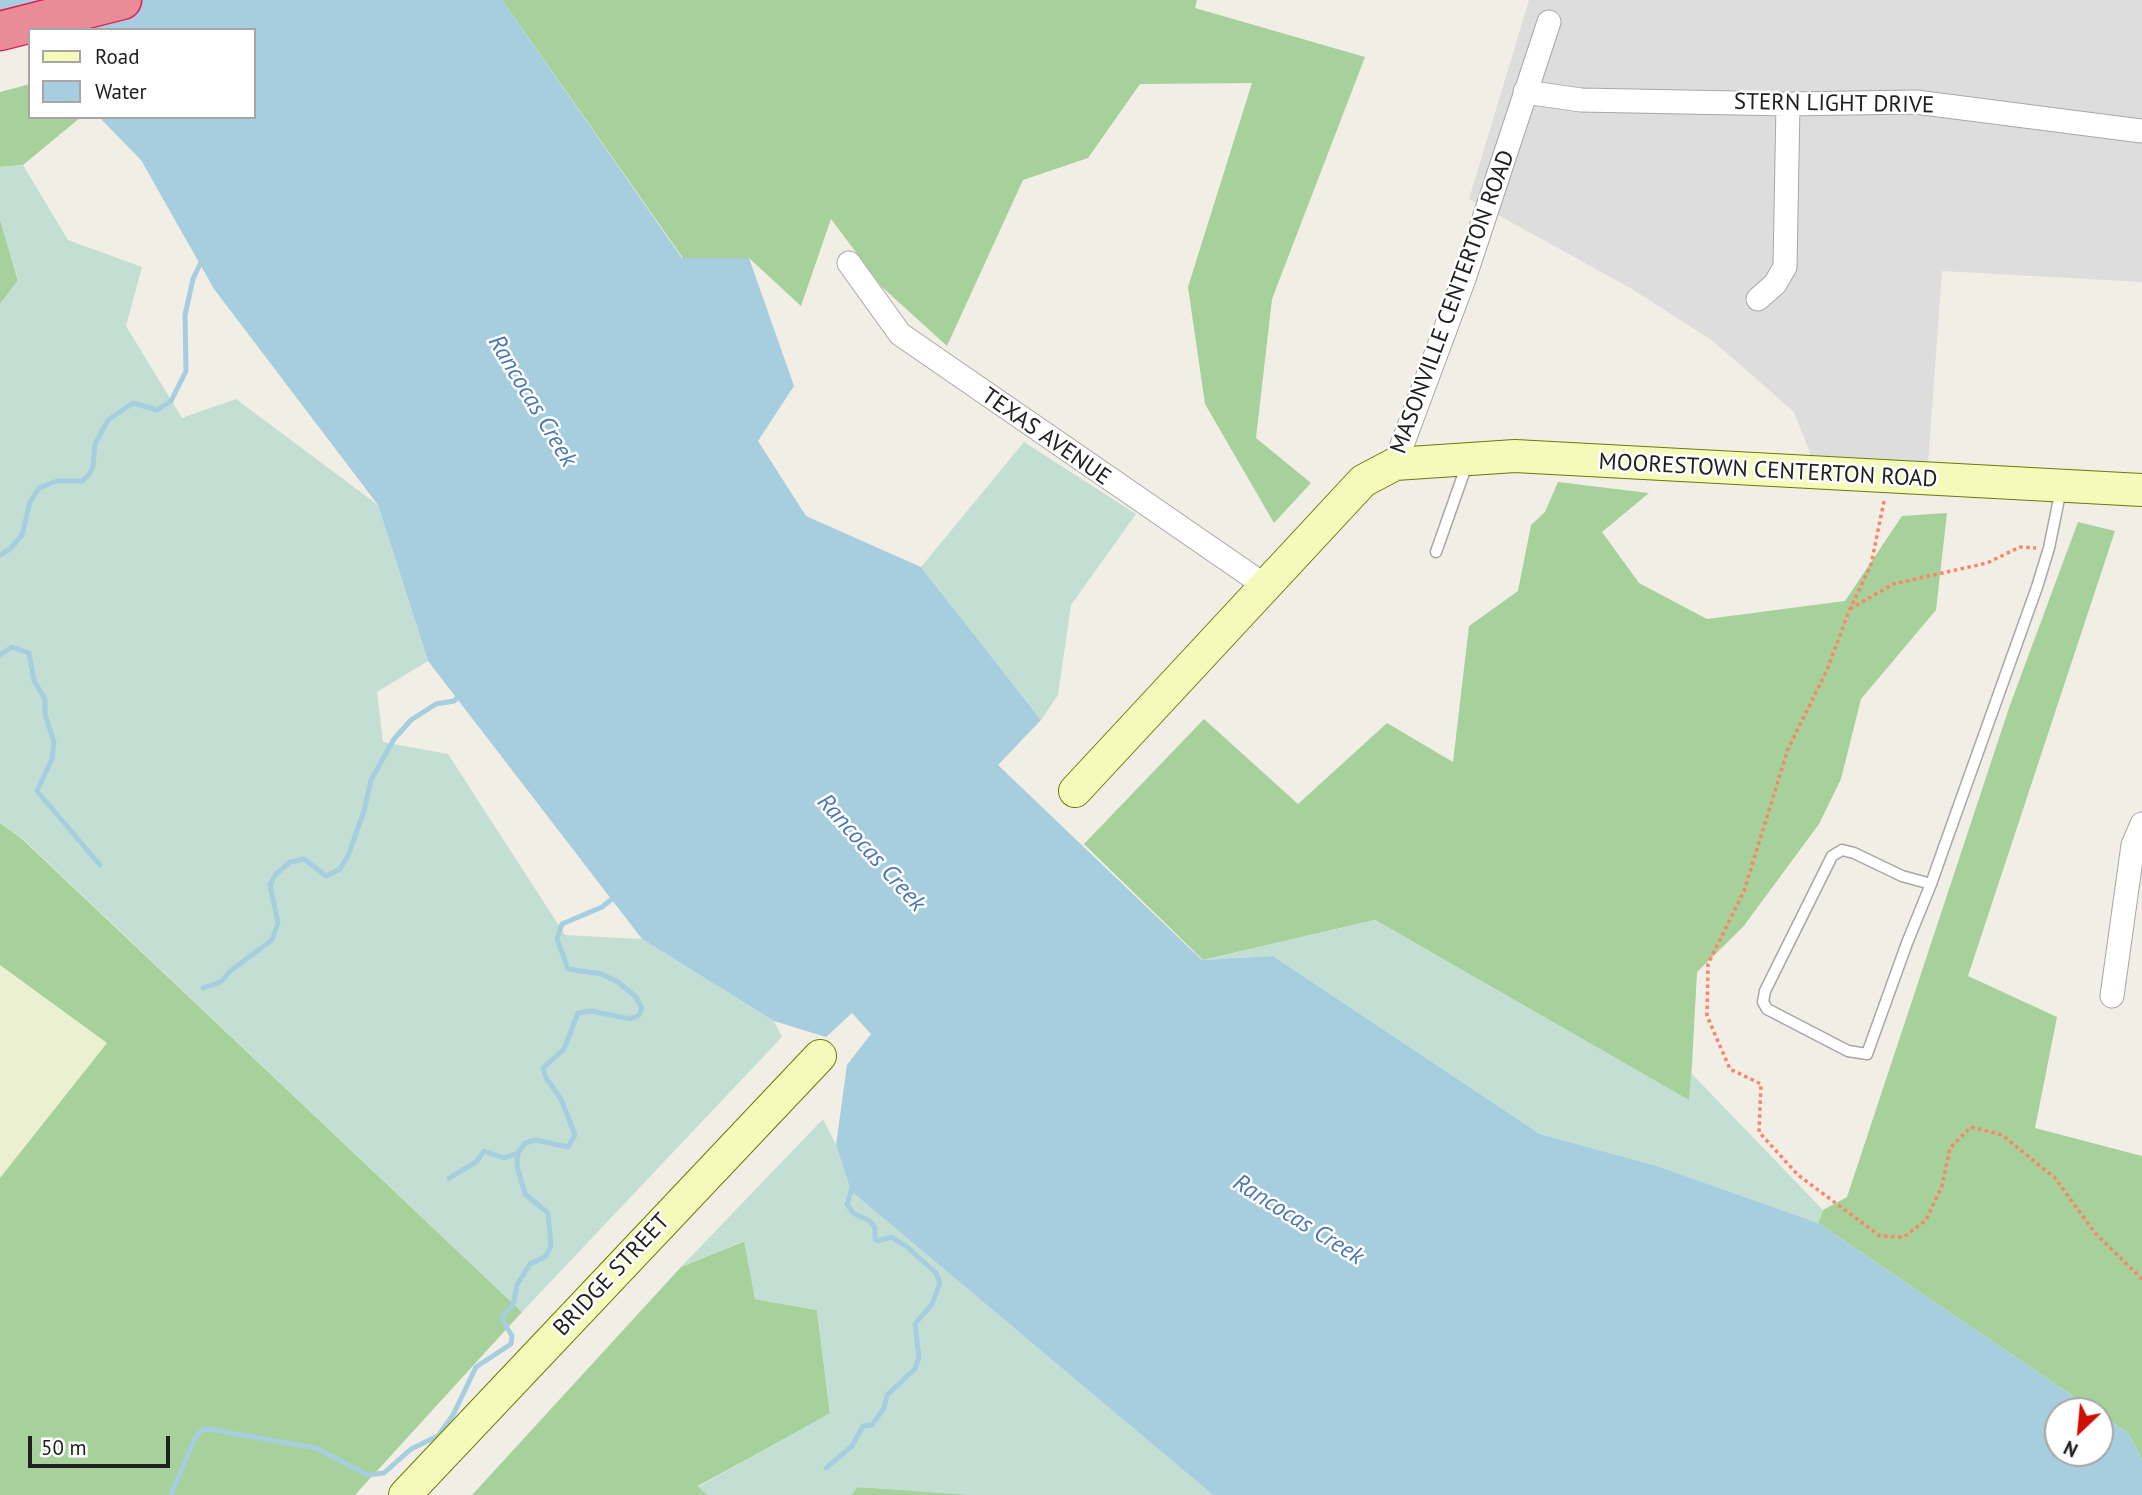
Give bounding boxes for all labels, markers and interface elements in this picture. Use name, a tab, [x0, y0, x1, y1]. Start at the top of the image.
legend	[28, 28, 256, 119]
text: Road	[95, 43, 139, 70]
text: Water	[95, 78, 147, 105]
street label: STERN LIGHT DRIVE	[1734, 88, 1934, 120]
street label: MASONVILLE CENTERTON ROAD	[1385, 147, 1521, 457]
water label: Rancocas Creek	[481, 330, 583, 472]
street label: TEXAS AVENUE	[976, 382, 1116, 492]
street label: MOORESTOWN CENTERTON ROAD	[1598, 448, 1938, 494]
water label: Rancocas Creek	[811, 788, 931, 918]
water label: Rancocas Creek	[1227, 1168, 1369, 1272]
street label: BRIDGE STREET	[548, 1208, 676, 1342]
north arrow	[2044, 1397, 2114, 1467]
scale bar	[32, 1422, 173, 1466]
text: 50 m	[41, 1434, 87, 1461]
text: N	[2060, 1436, 2082, 1463]

